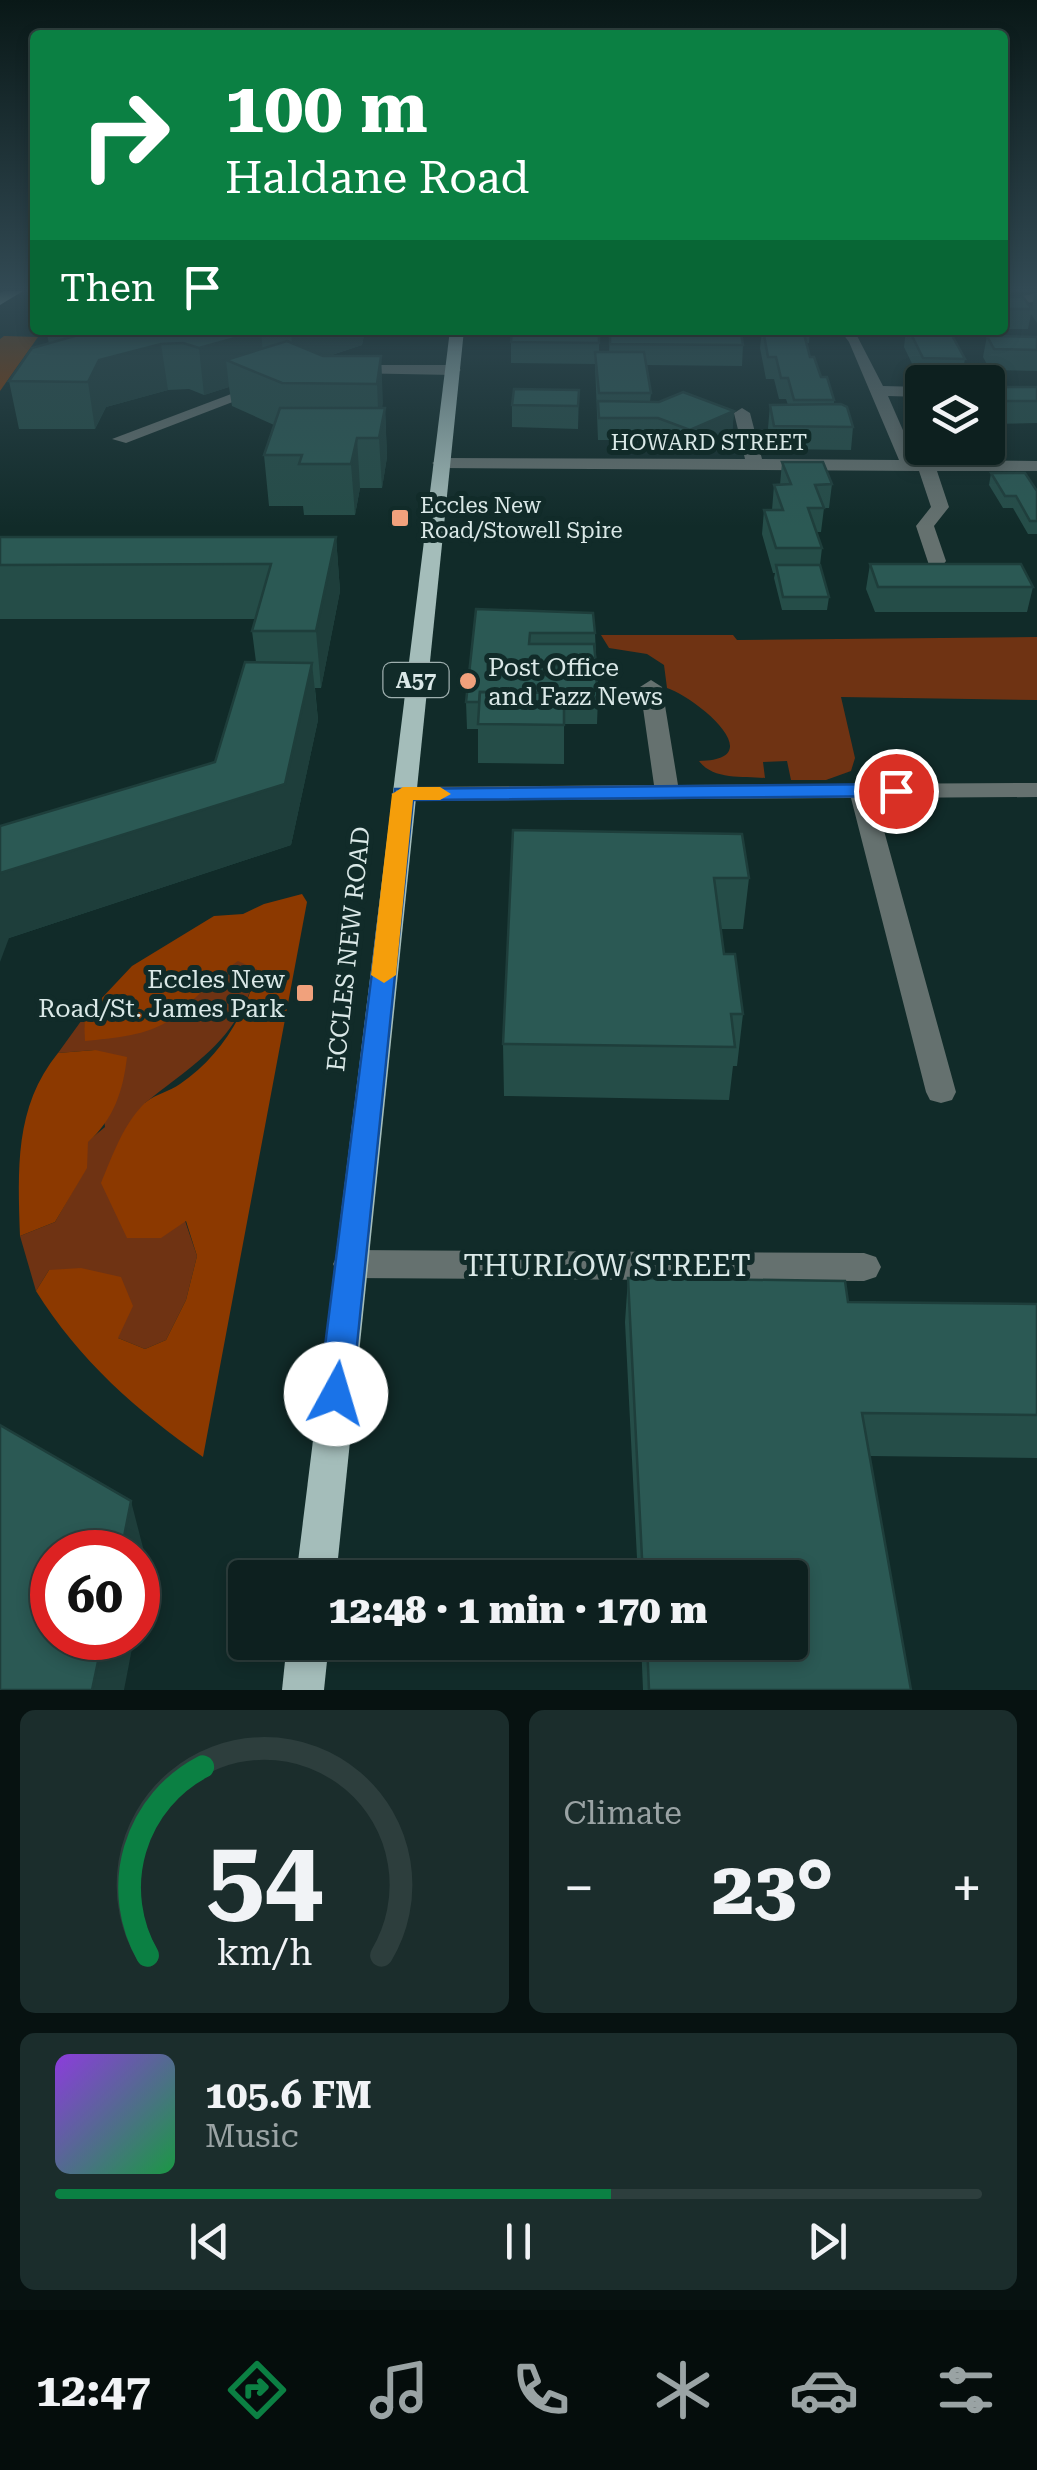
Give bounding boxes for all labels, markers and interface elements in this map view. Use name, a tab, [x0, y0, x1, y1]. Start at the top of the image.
text: 100 m	[225, 67, 428, 149]
icon: right	[60, 70, 190, 200]
text: Haldane Road	[225, 151, 529, 204]
icon: arrive	[175, 260, 230, 315]
text: Then	[60, 266, 155, 310]
map controls	[905, 365, 1005, 465]
button: layers	[905, 365, 1005, 465]
street label: HOWARD STREET	[611, 430, 807, 455]
place label: Eccles New Road/Stowell Spire	[420, 493, 623, 543]
marker: Eccles New Road/Stowell Spire	[389, 507, 411, 529]
place label: Post Office and Fazz News	[488, 653, 663, 711]
road number: A57	[384, 663, 448, 697]
marker: Post Office and Fazz News	[457, 670, 479, 692]
pin	[854, 749, 939, 834]
icon: arrive	[869, 764, 924, 819]
street label: ECCLES NEW ROAD	[321, 825, 376, 1073]
place label: Eccles New Road/St. James Park	[38, 965, 285, 1023]
marker: Eccles New Road/St. James Park	[294, 982, 316, 1004]
street label: THURLOW STREET	[463, 1248, 751, 1283]
position arrow	[284, 1342, 388, 1446]
speed limit sign: 60	[30, 1530, 160, 1660]
text: 12:48 · 1 min · 170 m	[328, 1588, 708, 1632]
text: Climate	[564, 1794, 682, 1832]
text: 54	[206, 1817, 322, 1938]
text: 23°	[712, 1844, 834, 1932]
text: −	[564, 1856, 594, 1920]
text: +	[951, 1856, 982, 1920]
text: km/h	[216, 1932, 312, 1974]
text: 105.6 FM	[205, 2073, 372, 2117]
text: Music	[205, 2117, 299, 2155]
icon: previous	[182, 2214, 237, 2269]
icon: pause	[491, 2214, 546, 2269]
icon: next	[800, 2214, 855, 2269]
icon: directions	[222, 2355, 292, 2425]
icon: music	[364, 2355, 434, 2425]
icon: phone	[506, 2355, 576, 2425]
icon: climate	[648, 2355, 718, 2425]
icon: car	[789, 2355, 859, 2425]
icon: filters	[931, 2355, 1001, 2425]
text: 12:47	[36, 2364, 151, 2417]

